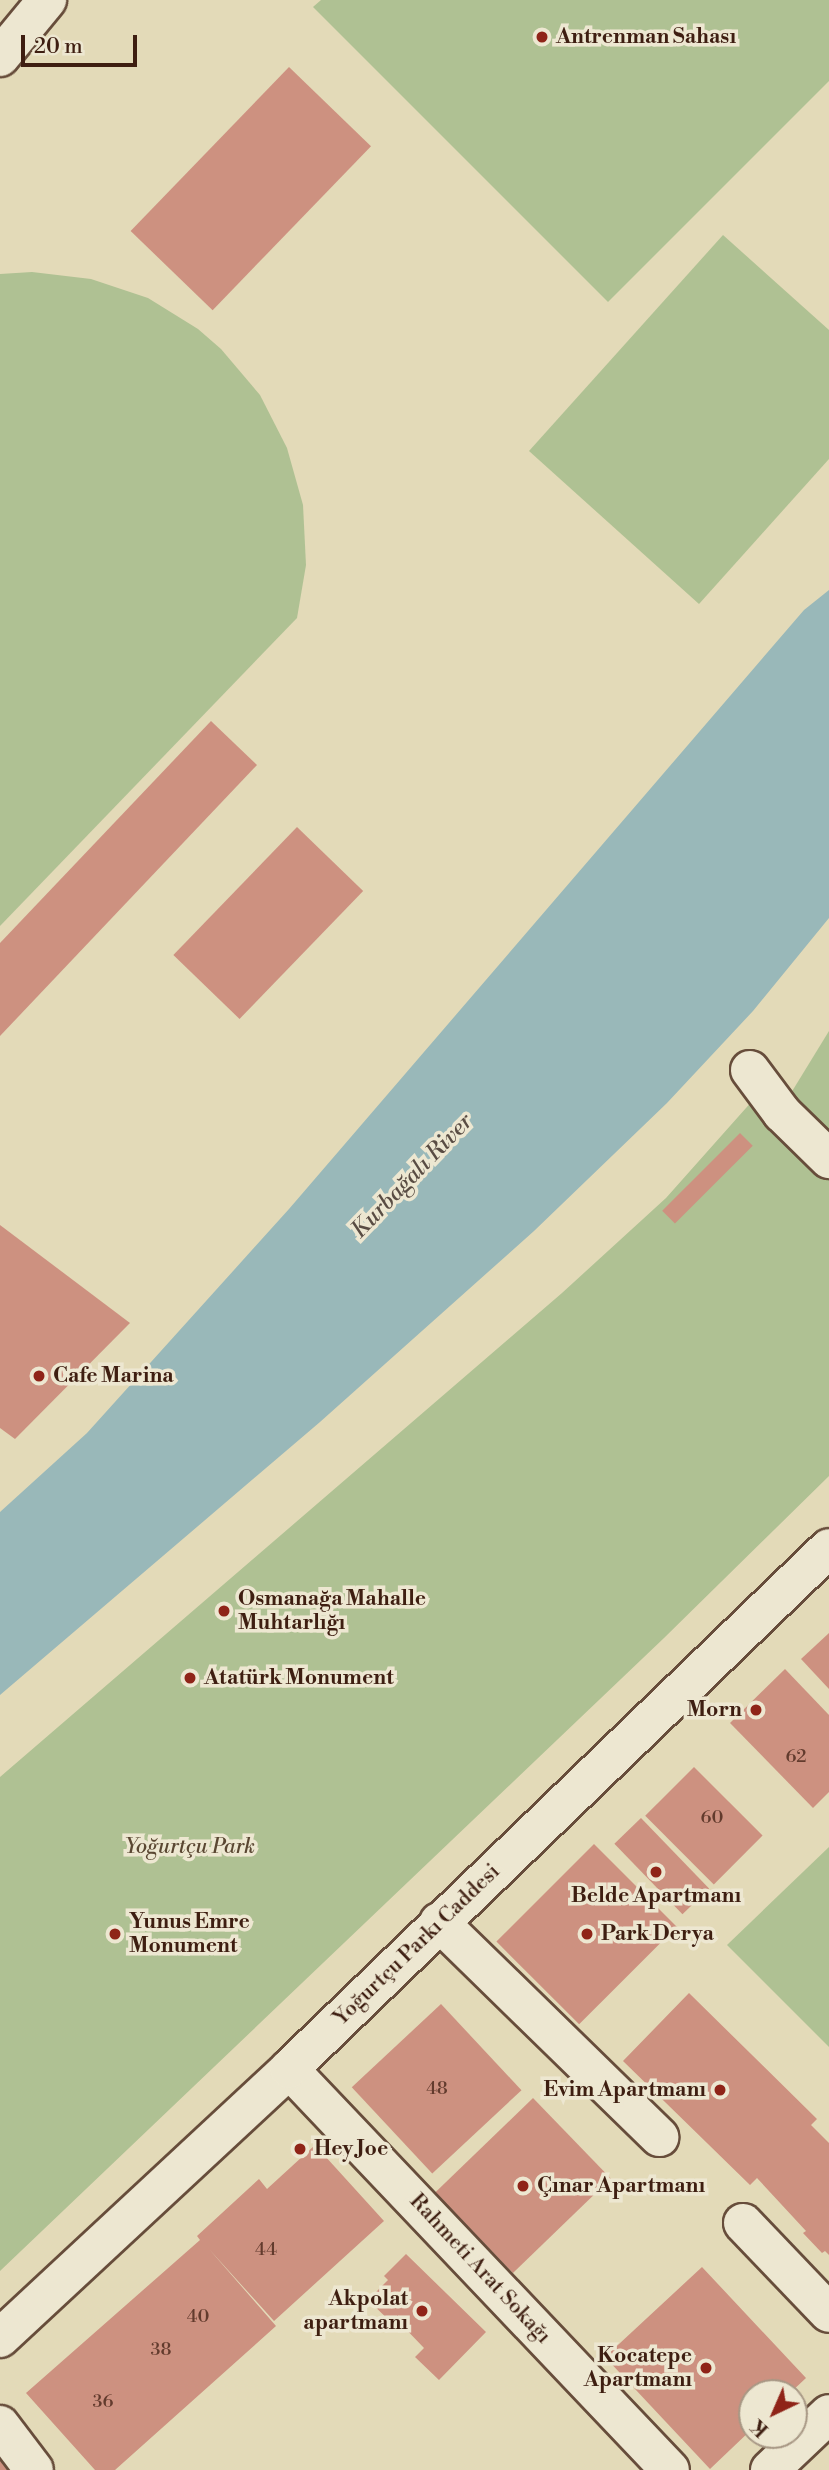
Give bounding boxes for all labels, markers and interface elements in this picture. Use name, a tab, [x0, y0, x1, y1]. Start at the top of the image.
scale bar	[24, 21, 140, 65]
place label: Antrenman Sahası	[556, 24, 736, 50]
marker: Antrenman Sahası	[534, 29, 550, 45]
text: 20 m	[34, 34, 83, 60]
water label: Kurbağalı River	[346, 1108, 478, 1244]
place label: Cafe Marina	[53, 1363, 174, 1389]
marker: Cafe Marina	[31, 1368, 47, 1384]
place label: Osmanağa Mahalle Muhtarlığı	[238, 1586, 426, 1636]
marker: Osmanağa Mahalle Muhtarlığı	[216, 1603, 232, 1619]
place label: Atatürk Monument	[204, 1665, 394, 1691]
marker: Atatürk Monument	[182, 1670, 198, 1686]
place label: Morn	[687, 1697, 742, 1723]
marker: Morn	[748, 1702, 764, 1718]
house number: 62	[785, 1746, 807, 1768]
house number: 60	[701, 1807, 723, 1829]
park label: Yoğurtçu Park	[125, 1834, 255, 1860]
street label: Yoğurtçu Parkı Caddesi	[329, 1859, 505, 2031]
marker: Belde Apartmanı	[648, 1864, 664, 1880]
place label: Belde Apartmanı	[571, 1883, 741, 1909]
place label: Yunus Emre Monument	[129, 1909, 250, 1959]
place label: Park Derya	[601, 1921, 714, 1947]
marker: Yunus Emre Monument	[107, 1926, 123, 1942]
marker: Park Derya	[579, 1926, 595, 1942]
place label: Evim Apartmanı	[544, 2077, 706, 2103]
house number: 48	[426, 2078, 448, 2100]
marker: Evim Apartmanı	[712, 2082, 728, 2098]
place label: Hey Joe	[314, 2136, 388, 2162]
marker: Hey Joe	[292, 2141, 308, 2157]
place label: Çınar Apartmanı	[537, 2173, 705, 2199]
marker: Çınar Apartmanı	[515, 2178, 531, 2194]
street label: Rahmeti Arat Sokağı	[404, 2189, 556, 2349]
house number: 44	[255, 2239, 277, 2261]
place label: Akpolat apartmanı	[303, 2286, 408, 2336]
marker: Akpolat apartmanı	[414, 2303, 430, 2319]
house number: 40	[187, 2306, 209, 2328]
house number: 38	[151, 2339, 171, 2361]
place label: Kocatepe Apartmanı	[584, 2343, 692, 2393]
marker: Kocatepe Apartmanı	[698, 2360, 714, 2376]
north arrow	[738, 2379, 808, 2449]
house number: 36	[93, 2391, 113, 2413]
text: K	[746, 2414, 774, 2442]

